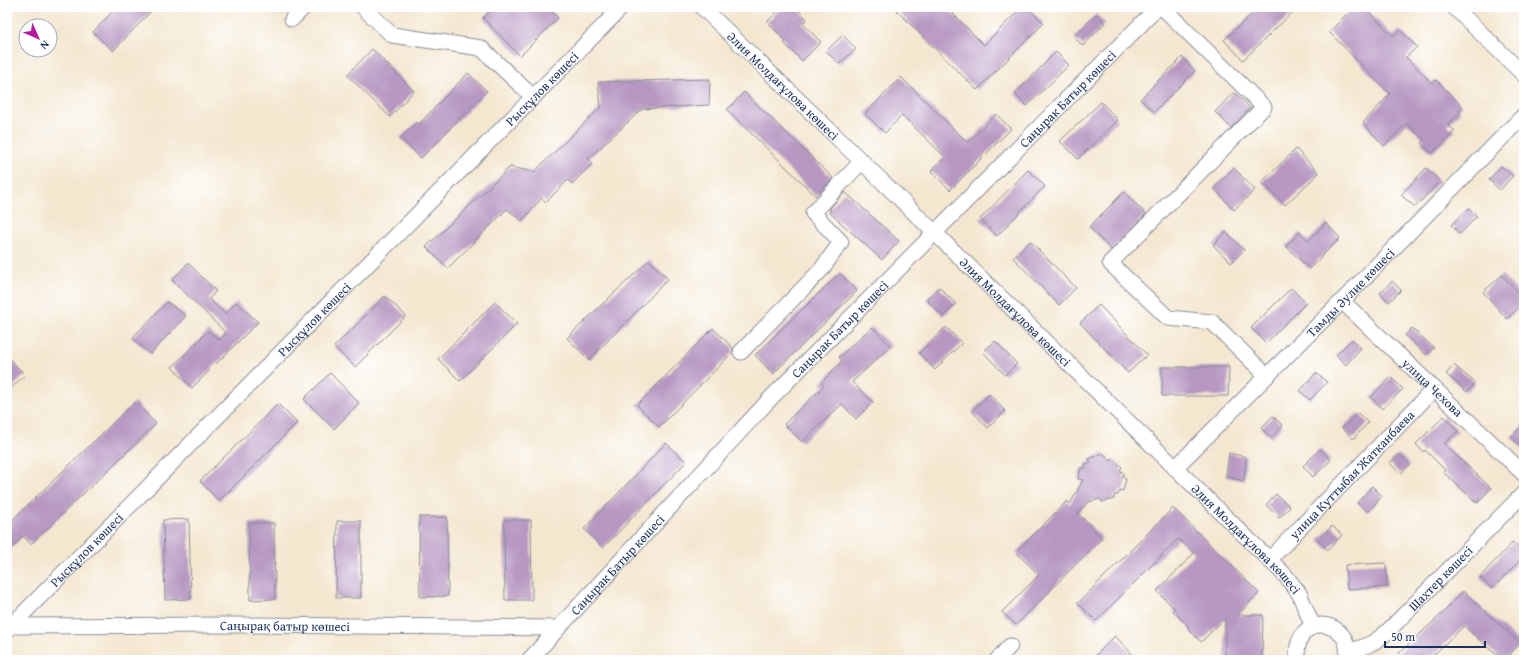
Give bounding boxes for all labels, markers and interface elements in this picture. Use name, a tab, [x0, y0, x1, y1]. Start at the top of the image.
north arrow	[18, 18, 58, 58]
street label: Әлия Молдағұлова көшесі	[723, 27, 843, 145]
text: N	[36, 37, 53, 54]
street label: Саңырак Батыр көшесі	[1015, 46, 1121, 152]
street label: Рысқұлов көшесі	[501, 47, 583, 130]
street label: Тамды Әулие көшесі	[1302, 244, 1399, 342]
street label: Әлия Молдағұлова көшесі	[955, 253, 1075, 371]
street label: Саңырак Батыр көшесі	[787, 276, 893, 382]
street label: Рысқұлов көшесі	[273, 278, 356, 361]
street label: улица Чехова	[1397, 353, 1468, 422]
street label: улица Куттыбая Жатканбаева	[1284, 405, 1419, 544]
street label: Әлия Молдағұлова көшесі	[1187, 479, 1306, 599]
street label: Рысқұлов көшесі	[46, 508, 128, 591]
street label: Саңырак Батыр көшесі	[566, 510, 669, 619]
street label: Шахтер көшесі	[1404, 541, 1477, 615]
street label: Саңырақ батыр көшесі	[220, 616, 350, 636]
scale bar	[1385, 623, 1485, 649]
text: 50 m	[1391, 628, 1415, 645]

